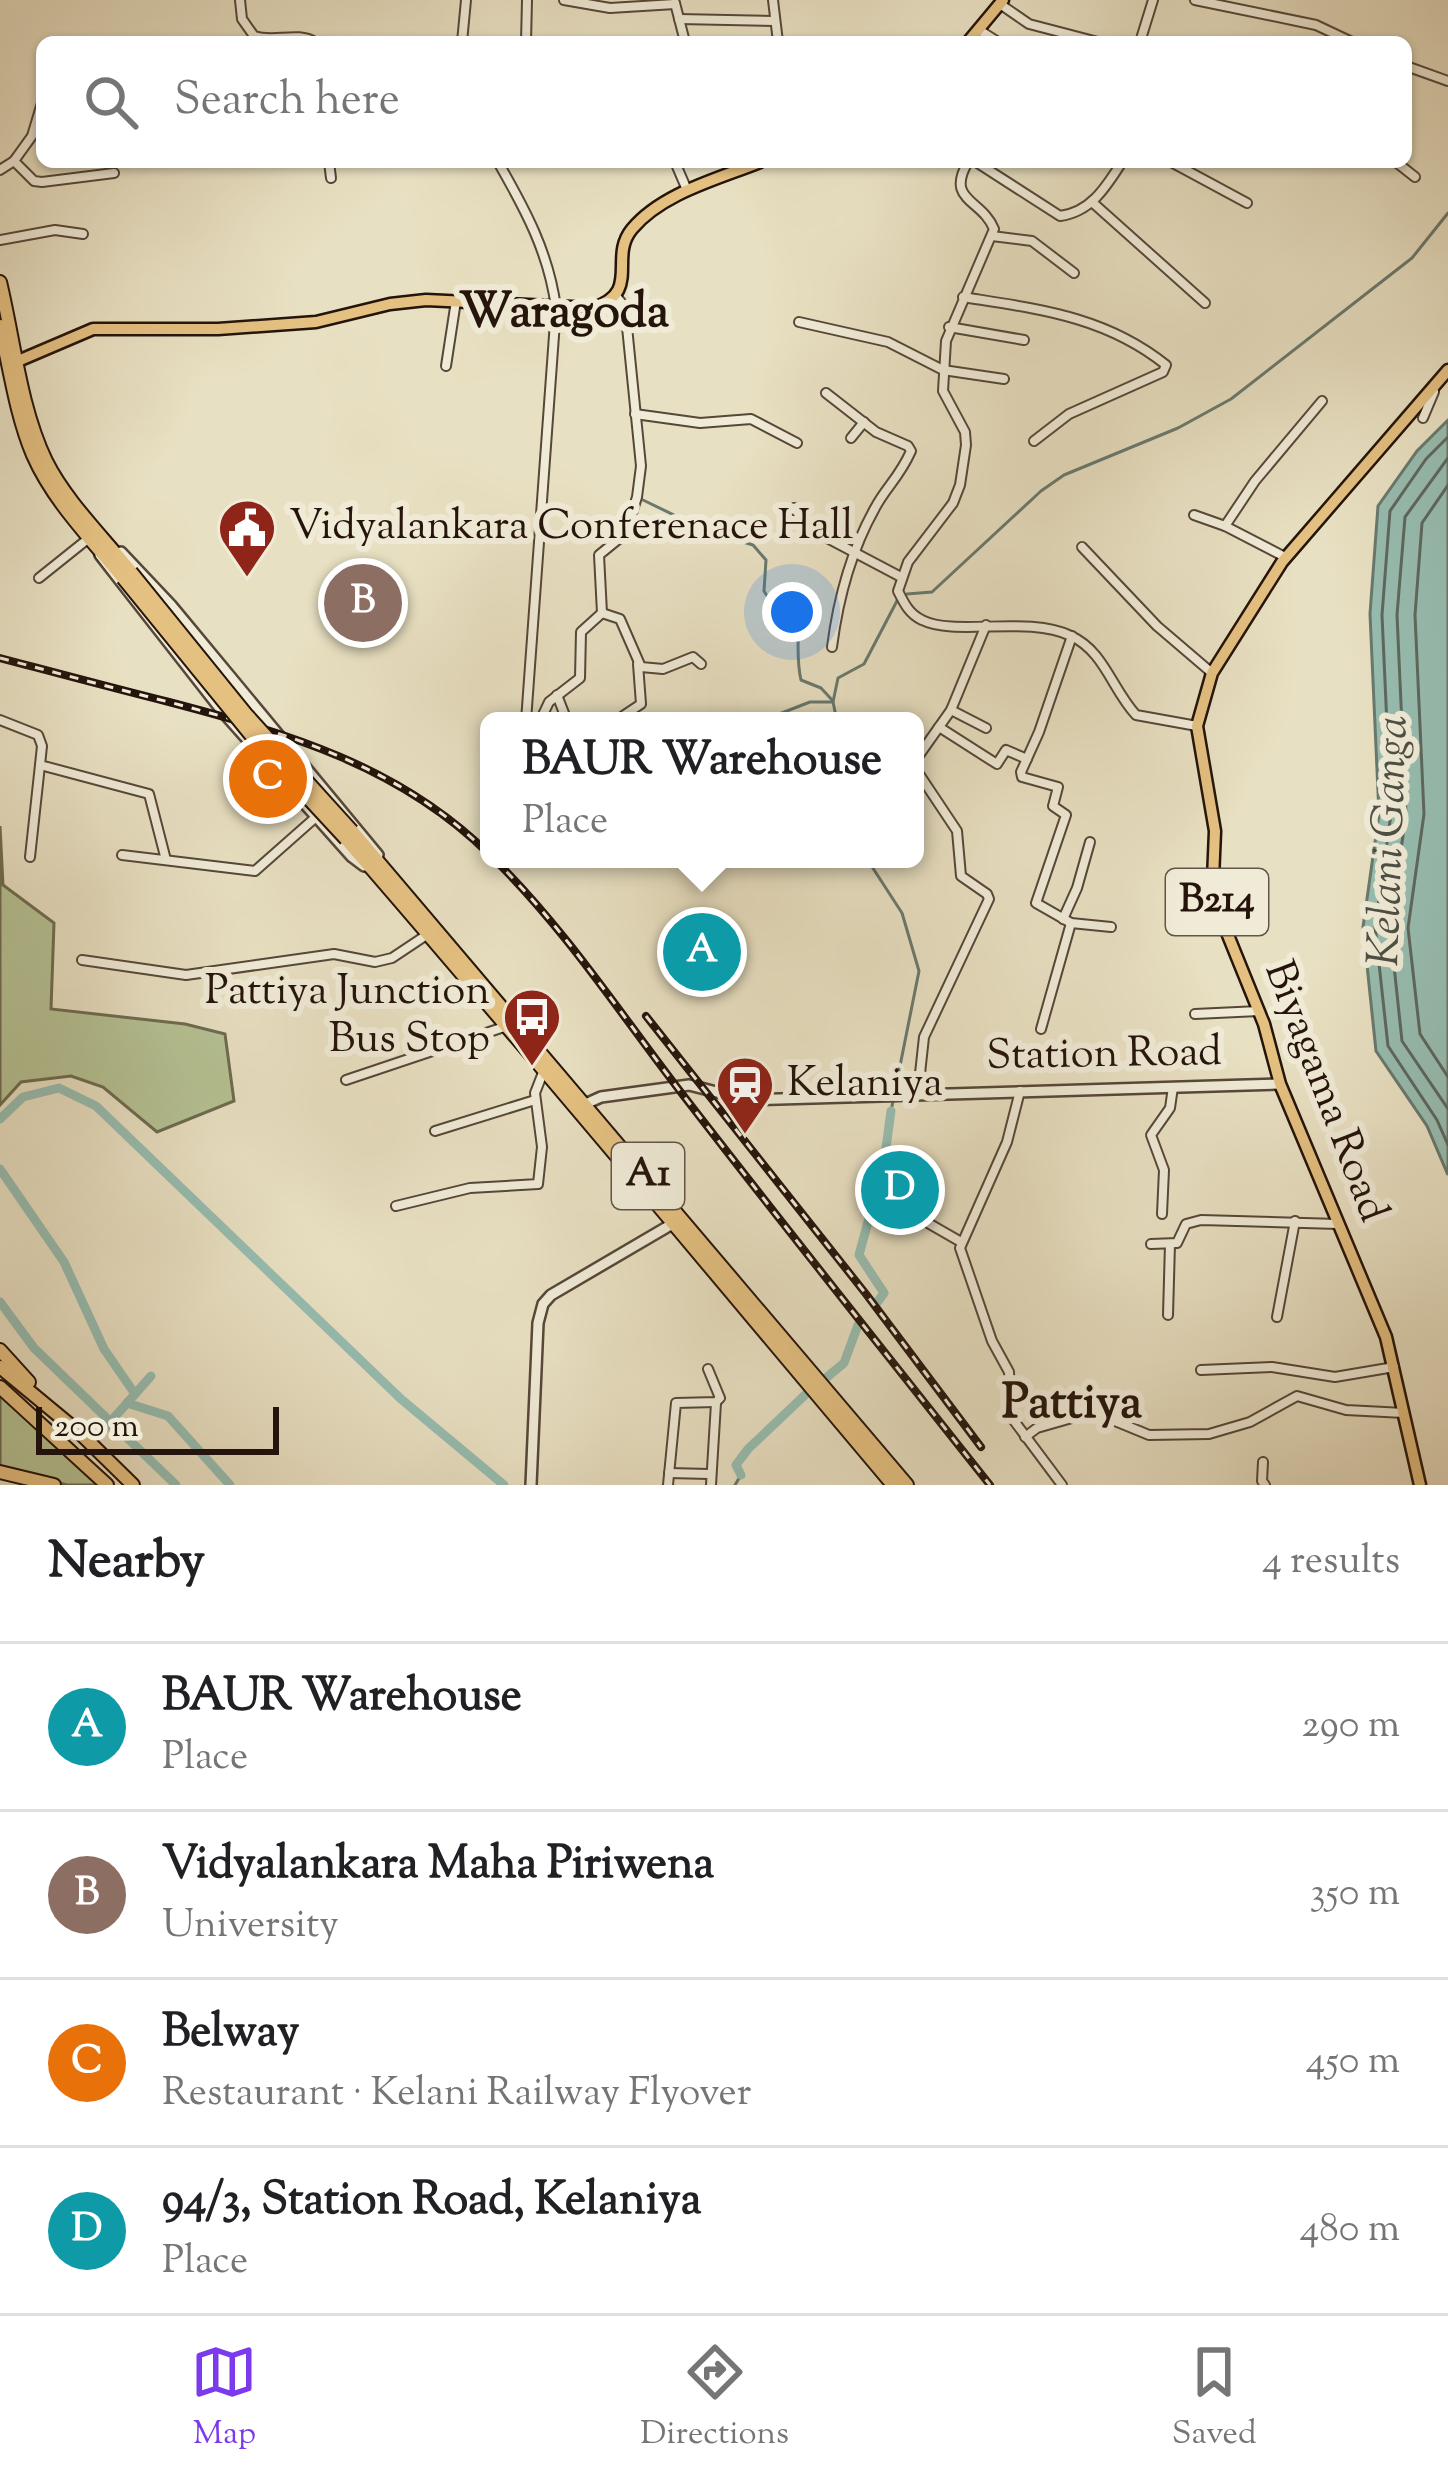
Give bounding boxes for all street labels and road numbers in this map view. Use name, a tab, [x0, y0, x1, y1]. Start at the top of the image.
road number: B214	[1166, 869, 1268, 935]
street label: Biyagama Road	[1247, 953, 1401, 1231]
street label: Station Road	[986, 1024, 1222, 1088]
road number: A1	[612, 1143, 684, 1209]

